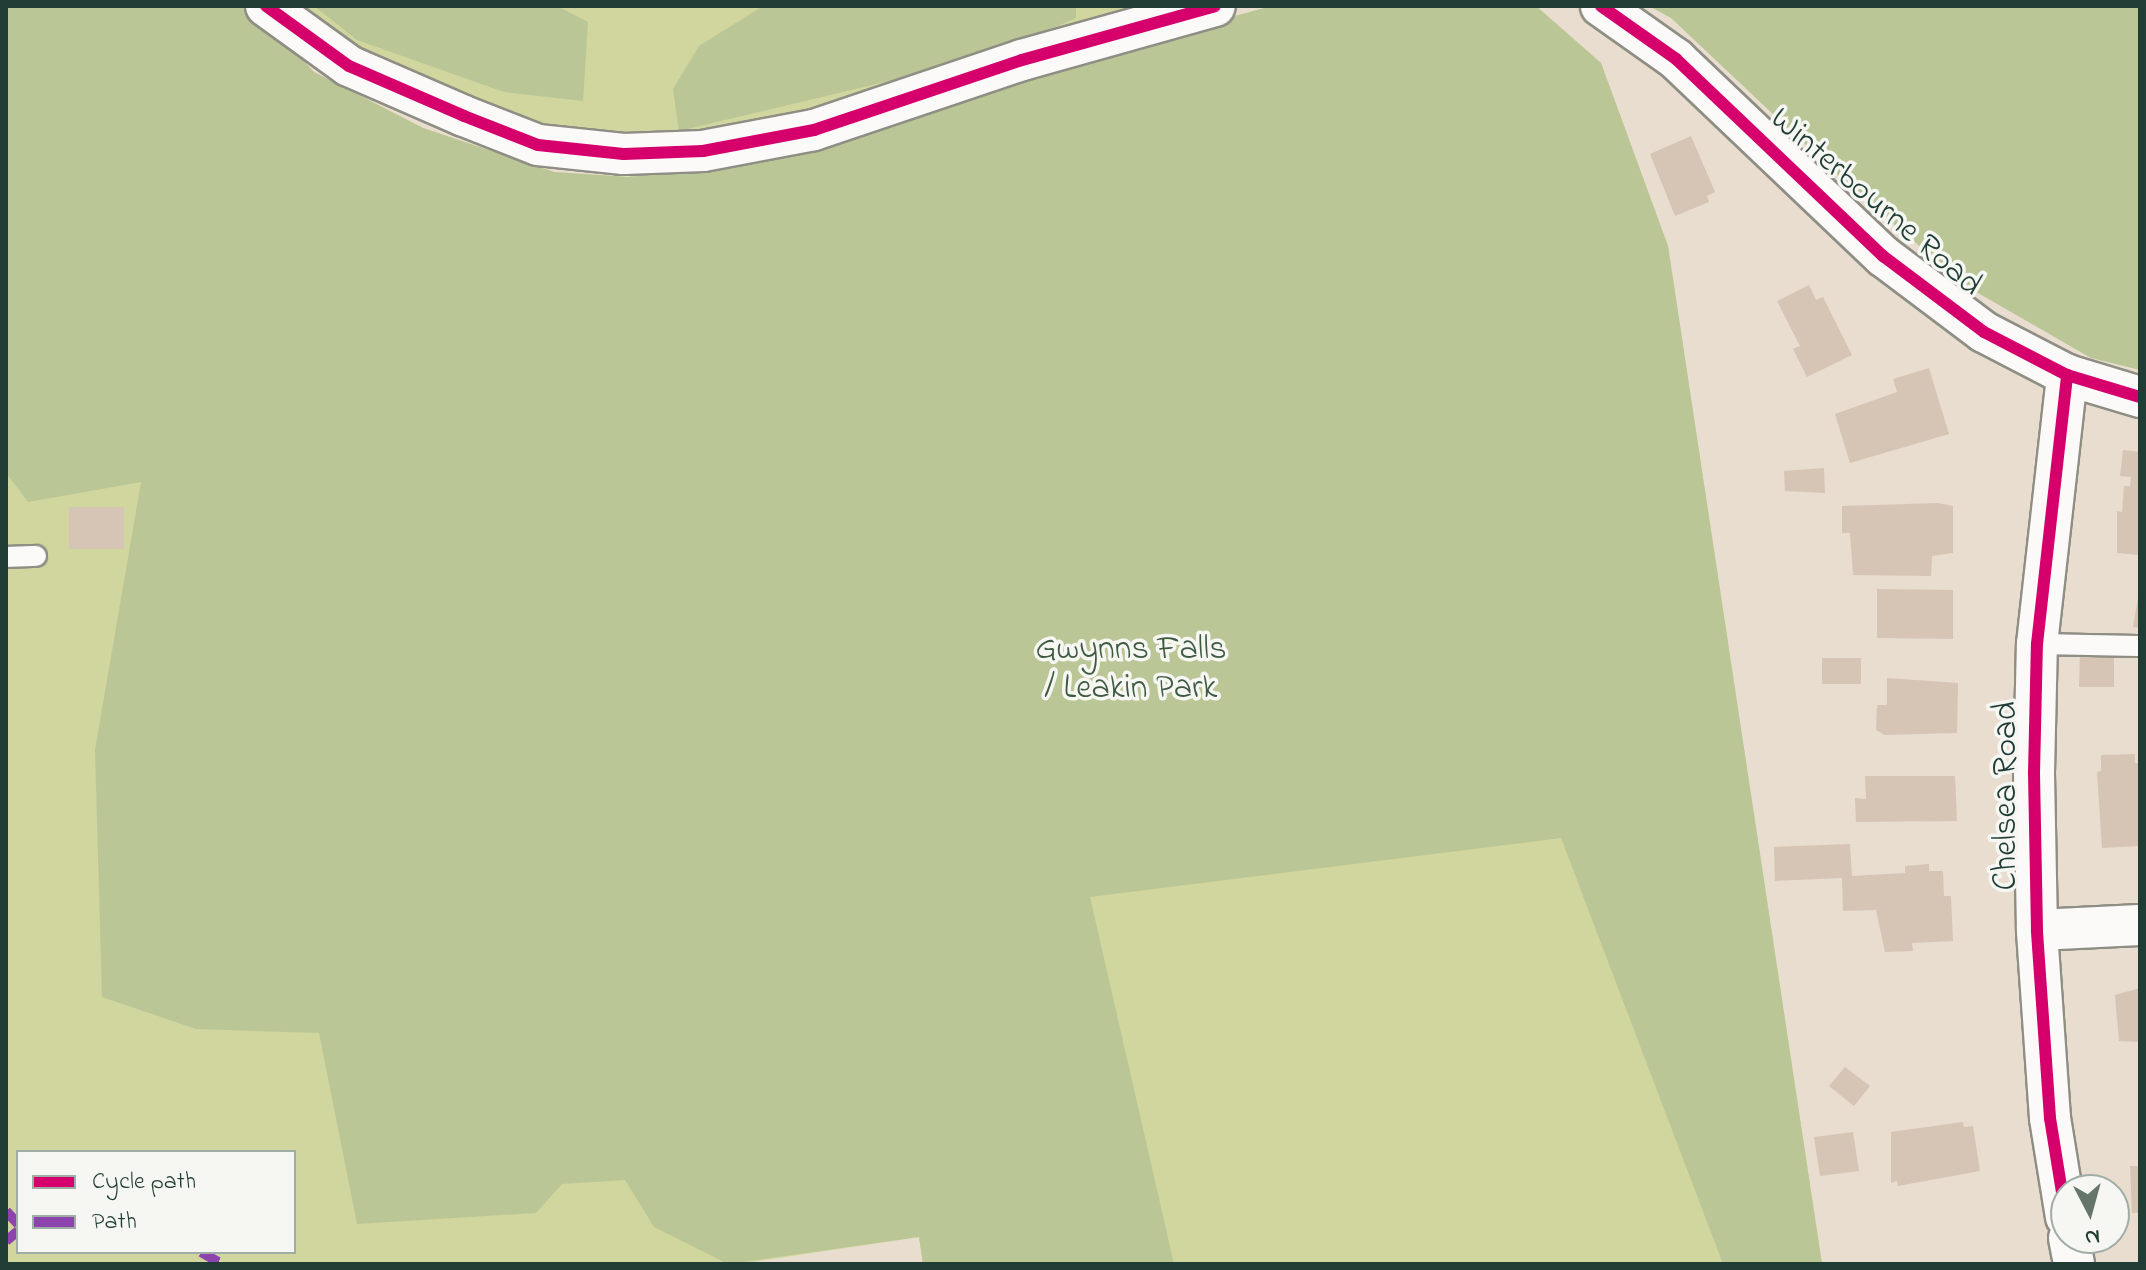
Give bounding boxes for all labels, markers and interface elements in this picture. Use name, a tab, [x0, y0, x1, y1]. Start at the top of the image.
street label: Winterbourne Road	[1760, 100, 1990, 306]
park label: Gwynns Falls / Leakin Park	[1036, 630, 1226, 710]
street label: Chelsea Road	[1988, 701, 2028, 891]
legend	[16, 1150, 296, 1254]
text: Cycle path	[92, 1165, 196, 1200]
north arrow	[2050, 1174, 2130, 1254]
text: Path	[92, 1205, 137, 1240]
text: N	[2083, 1219, 2101, 1253]

